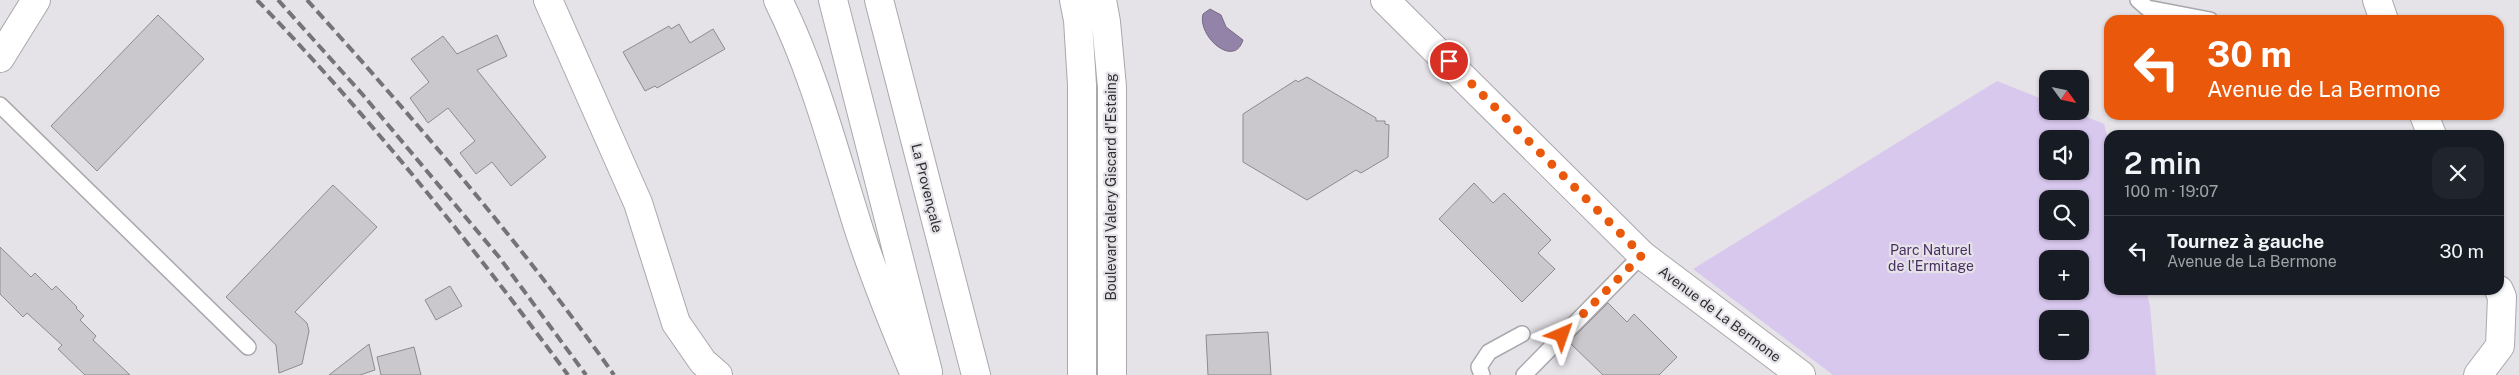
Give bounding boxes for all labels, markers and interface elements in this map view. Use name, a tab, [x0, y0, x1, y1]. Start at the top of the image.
text: 30 m	[2207, 34, 2292, 75]
icon: left	[2124, 35, 2189, 100]
pin	[1428, 40, 1470, 82]
icon: arrive	[1435, 47, 1463, 75]
north arrow	[2039, 70, 2089, 120]
map controls	[2039, 70, 2089, 360]
street label: Boulevard Valery Giscard d'Estaing	[1103, 73, 1119, 301]
text: Avenue de La Bermone	[2207, 76, 2441, 102]
button: sound	[2039, 130, 2089, 180]
street label: La Provençale	[908, 142, 946, 234]
text: 2 min	[2124, 145, 2201, 181]
button: close	[2432, 147, 2484, 199]
text: 100 m · 19:07	[2124, 182, 2218, 201]
button: search	[2039, 190, 2089, 240]
text: Tournez à gauche	[2167, 230, 2324, 252]
icon: left	[2124, 237, 2152, 265]
text: 30 m	[2439, 240, 2484, 262]
park label: Parc Naturel de l'Ermitage	[1888, 242, 1974, 274]
button: +	[2039, 250, 2089, 300]
text: Avenue de La Bermone	[2167, 252, 2337, 271]
street label: Avenue de La Bermone	[1656, 263, 1784, 365]
position arrow	[1535, 308, 1587, 360]
button: −	[2039, 310, 2089, 360]

